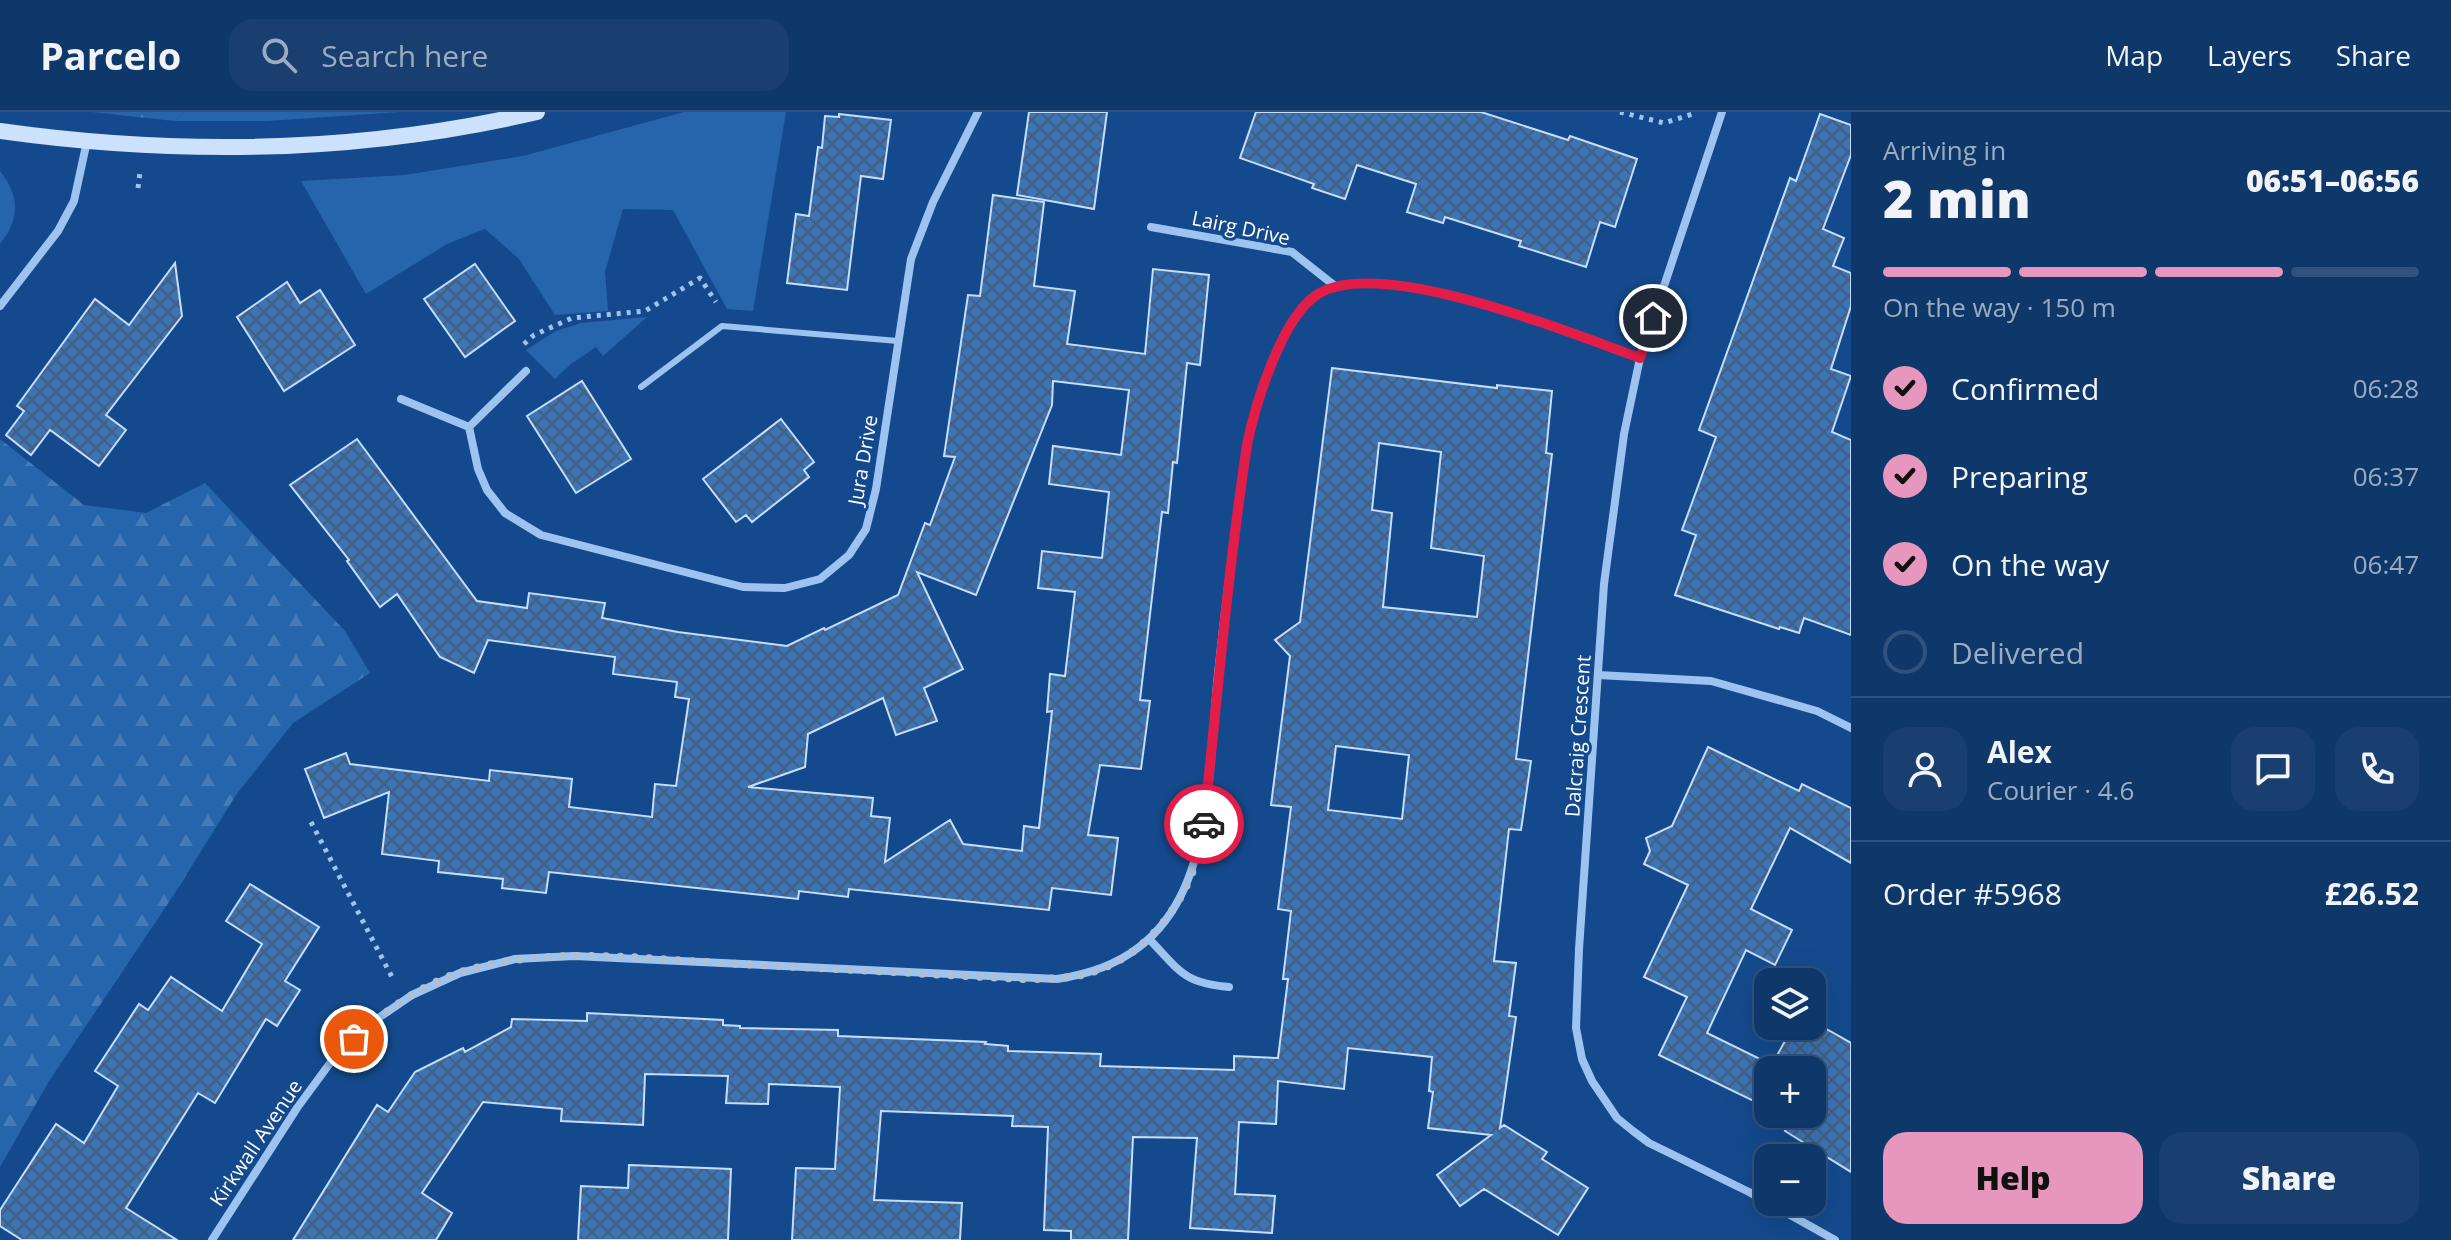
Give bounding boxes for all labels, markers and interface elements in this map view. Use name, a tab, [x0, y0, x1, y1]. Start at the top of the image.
search box	[229, 19, 789, 91]
text: Parcelo	[40, 29, 181, 81]
icon: search	[257, 33, 301, 77]
text: Search here	[321, 35, 488, 76]
text: Map	[2105, 36, 2163, 74]
text: Layers	[2207, 36, 2292, 74]
text: Share	[2336, 36, 2411, 74]
text: Arriving in	[1883, 132, 2006, 168]
text: 06:51–06:56	[2246, 160, 2419, 201]
text: 2 min	[1883, 162, 2031, 233]
street label: Lairg Drive	[1189, 204, 1293, 251]
pin	[1619, 284, 1687, 352]
text: On the way · 150 m	[1883, 289, 2116, 325]
icon: home	[1631, 296, 1675, 340]
icon: check	[1883, 366, 1927, 410]
text: Confirmed	[1951, 368, 2099, 409]
text: 06:28	[2353, 370, 2419, 406]
street label: Jura Drive	[841, 413, 884, 509]
icon: check	[1883, 454, 1927, 498]
text: Preparing	[1951, 456, 2088, 497]
text: 06:37	[2353, 458, 2419, 494]
icon: check	[1883, 542, 1927, 586]
text: On the way	[1951, 544, 2109, 585]
text: 06:47	[2353, 546, 2419, 582]
text: Delivered	[1951, 632, 2084, 673]
street label: Dalcraig Crescent	[1558, 654, 1597, 818]
button: person	[1883, 727, 1967, 811]
button: chat	[2231, 727, 2315, 811]
button: phone	[2335, 727, 2419, 811]
text: Alex	[1987, 731, 2052, 772]
text: Courier · 4.6	[1987, 772, 2134, 808]
courier	[1164, 784, 1244, 864]
icon: car	[1182, 802, 1226, 846]
text: Order #5968	[1883, 873, 2062, 914]
text: £26.52	[2325, 873, 2419, 914]
map controls	[1754, 968, 1826, 1216]
button: layers	[1754, 968, 1826, 1040]
pin	[320, 1005, 388, 1073]
icon: bag	[332, 1017, 376, 1061]
button: +	[1754, 1056, 1826, 1128]
street label: Kirkwall Avenue	[203, 1074, 308, 1211]
button: Help	[1883, 1132, 2143, 1224]
button: Share	[2159, 1132, 2419, 1224]
button: −	[1754, 1144, 1826, 1216]

